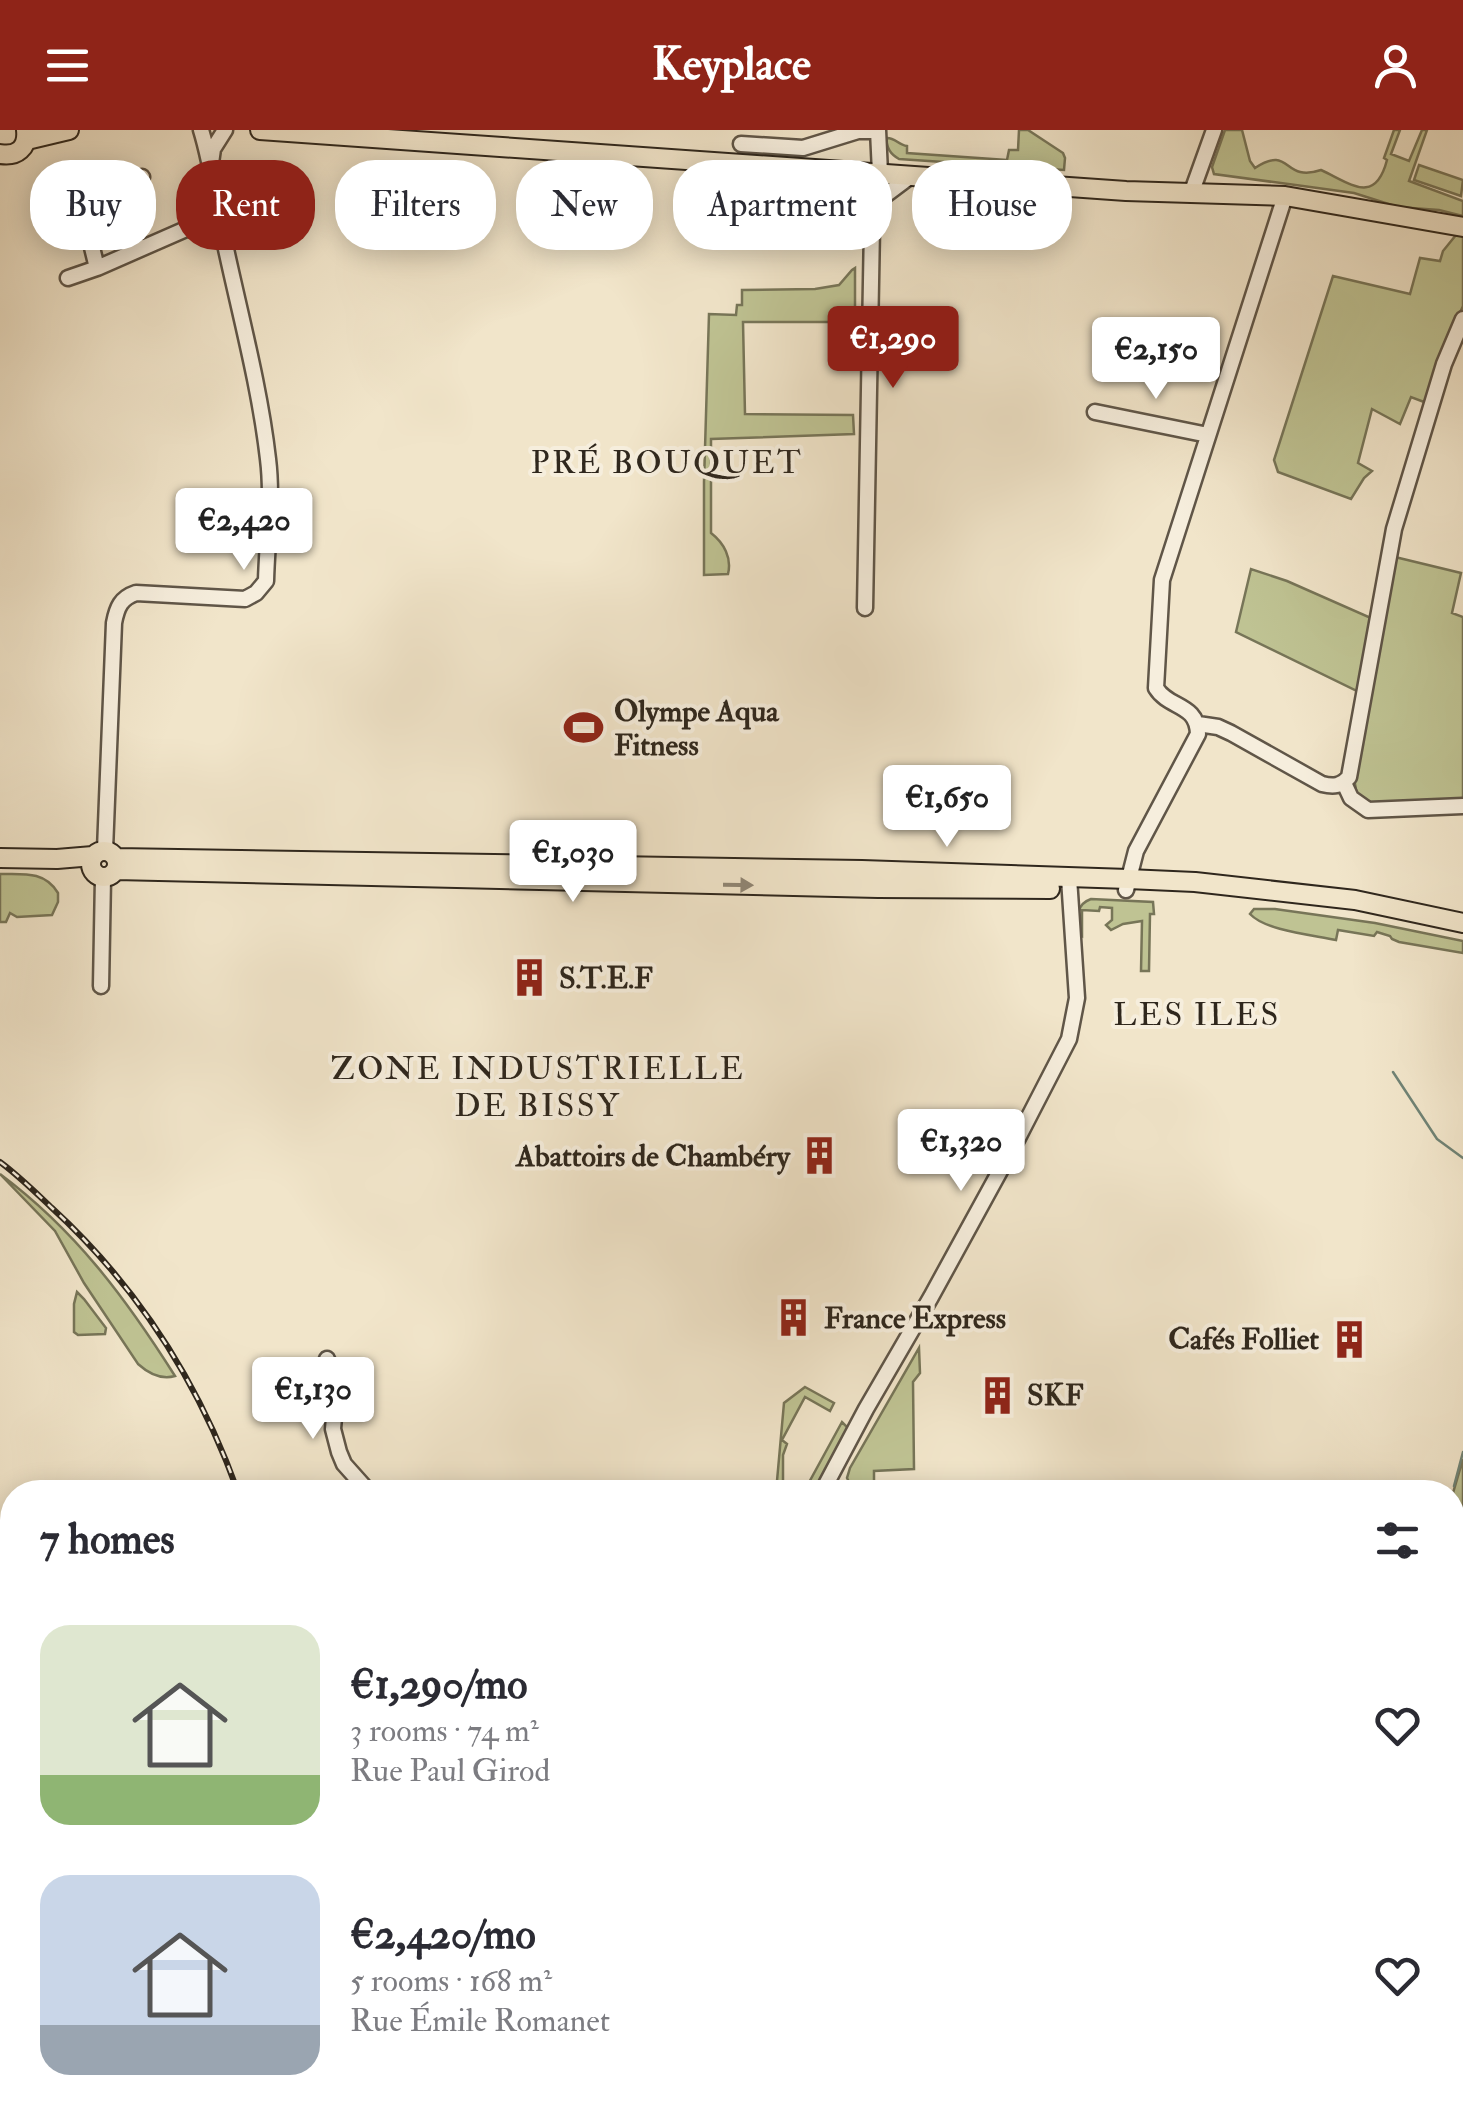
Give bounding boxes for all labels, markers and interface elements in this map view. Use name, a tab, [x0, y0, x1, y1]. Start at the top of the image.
text: Keyplace	[652, 37, 811, 93]
icon: menu	[40, 38, 95, 93]
icon: person	[1368, 38, 1423, 93]
chip: Buy	[30, 160, 156, 250]
chip: Rent	[176, 160, 315, 250]
chip: Filters	[335, 160, 496, 250]
chip: New	[516, 160, 653, 250]
chip: Apartment	[673, 160, 892, 250]
chip: House	[912, 160, 1072, 250]
pin: €1,290	[812, 306, 974, 391]
pin: €2,150	[1075, 317, 1237, 402]
text: €1,290	[850, 318, 936, 358]
text: €2,150	[1114, 329, 1198, 369]
district label: PRÉ BOUQUET	[531, 443, 803, 483]
pin: €2,420	[163, 488, 325, 573]
text: €2,420	[197, 500, 291, 540]
place label: Olympe Aqua Fitness	[614, 693, 780, 764]
sports icon: Olympe Aqua Fitness	[563, 707, 605, 749]
pin: €1,650	[866, 765, 1028, 850]
text: €1,650	[905, 777, 989, 817]
pin: €1,030	[492, 820, 654, 905]
text: €1,030	[532, 832, 614, 872]
one-way arrow	[723, 877, 755, 893]
building icon: S.T.E.F	[508, 957, 550, 999]
place label: S.T.E.F	[559, 960, 653, 997]
district label: LES ILES	[1113, 995, 1281, 1035]
district label: ZONE INDUSTRIELLE DE BISSY	[331, 1049, 745, 1126]
pin: €1,320	[880, 1109, 1042, 1194]
text: €1,320	[920, 1121, 1002, 1161]
building icon: Abattoirs de Chambéry	[799, 1135, 841, 1177]
place label: Abattoirs de Chambéry	[514, 1138, 792, 1175]
building icon: France Express	[773, 1297, 815, 1339]
place label: France Express	[824, 1300, 1006, 1337]
building icon: Cafés Folliet	[1328, 1318, 1370, 1360]
place label: Cafés Folliet	[1168, 1321, 1319, 1358]
pin: €1,130	[232, 1357, 394, 1442]
text: €1,130	[274, 1369, 352, 1409]
building icon: SKF	[976, 1374, 1018, 1416]
place label: SKF	[1027, 1377, 1084, 1414]
icon: filters	[1370, 1513, 1425, 1568]
text: 7 homes	[40, 1514, 175, 1566]
text: €1,290/mo	[350, 1659, 527, 1711]
icon: home	[120, 1665, 240, 1785]
icon: heart	[1370, 1698, 1425, 1753]
text: 3 rooms · 74 m²	[350, 1711, 539, 1751]
text: Rue Paul Girod	[350, 1751, 550, 1791]
text: €2,420/mo	[350, 1909, 536, 1961]
icon: home	[120, 1915, 240, 2035]
icon: heart	[1370, 1948, 1425, 2003]
text: 5 rooms · 168 m²	[350, 1961, 552, 2001]
text: Rue Émile Romanet	[350, 2001, 610, 2041]

